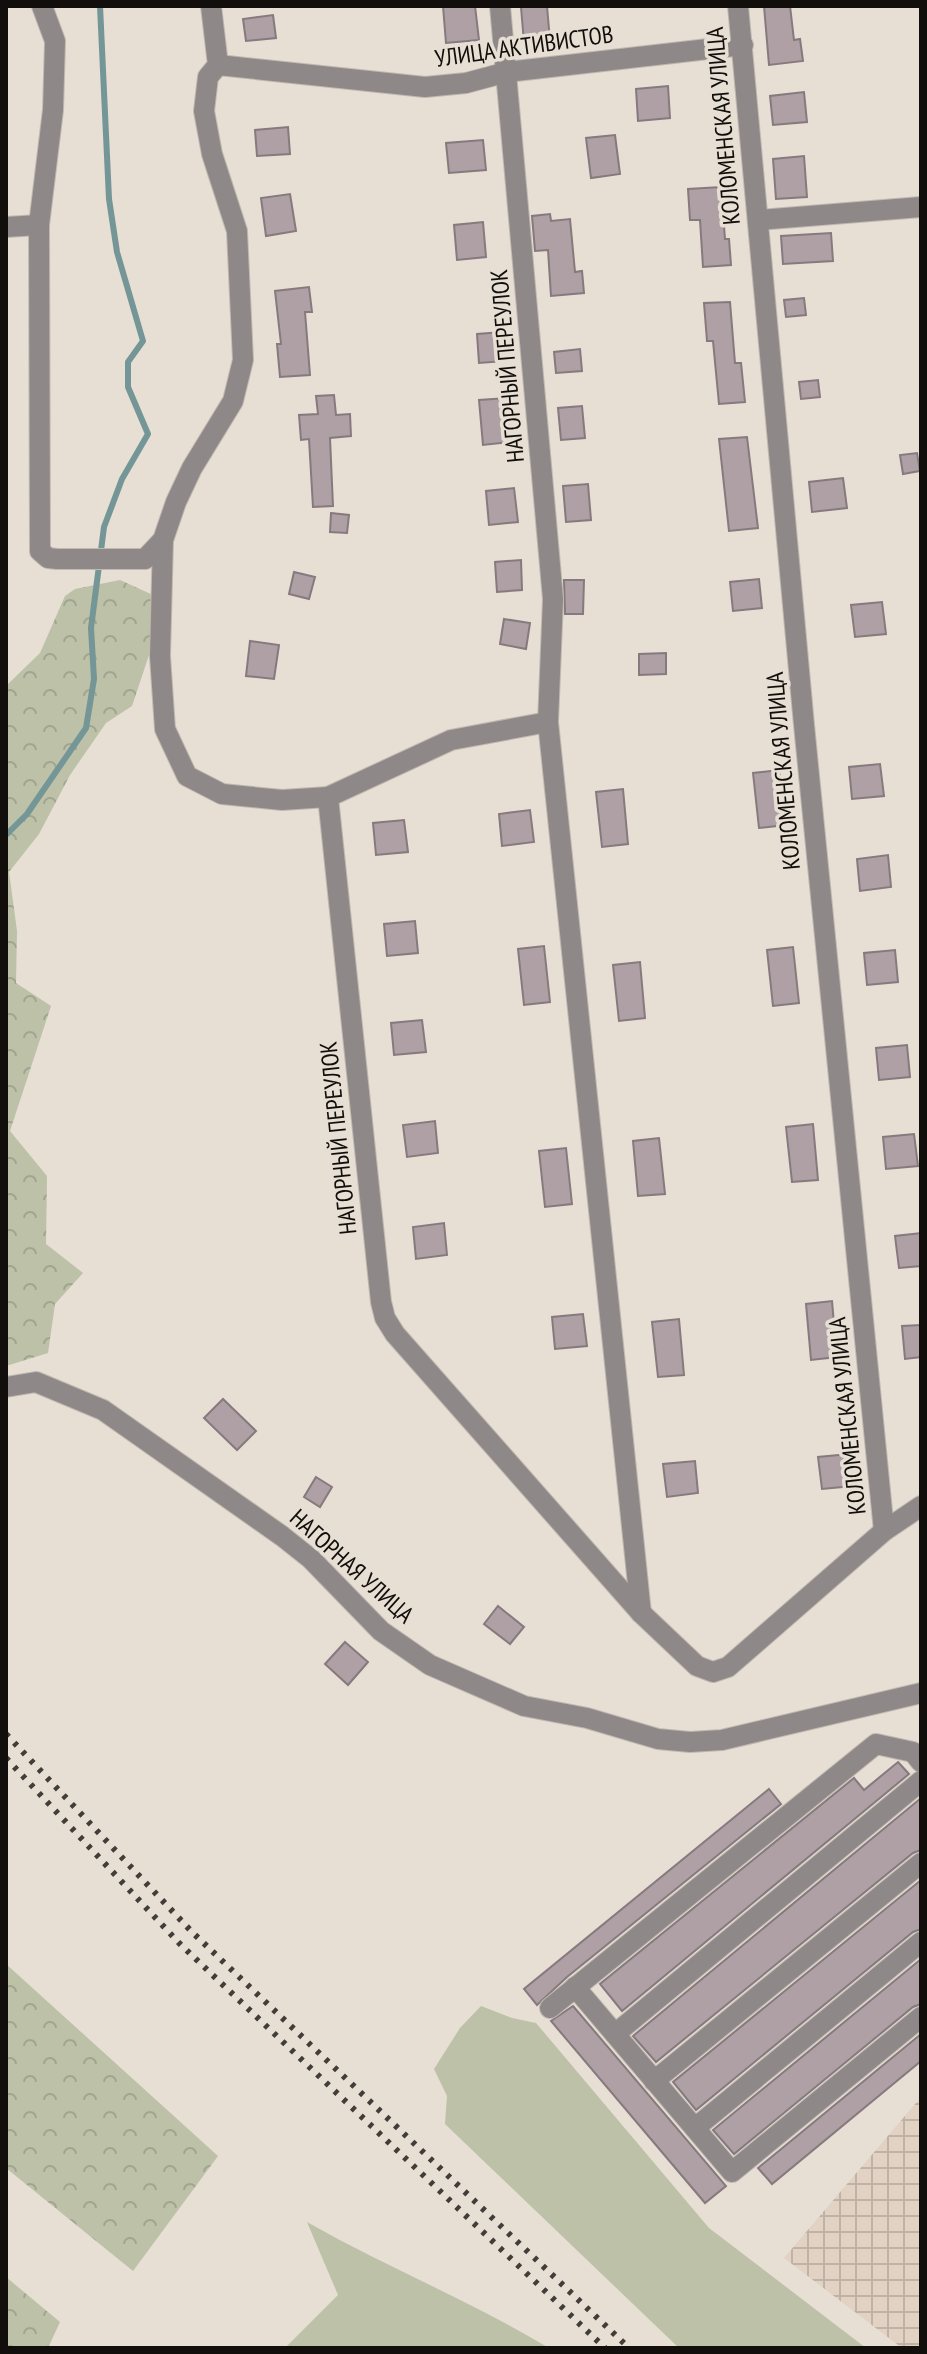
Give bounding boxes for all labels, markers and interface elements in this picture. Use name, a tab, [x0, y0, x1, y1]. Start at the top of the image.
street label: УЛИЦА АКТИВИСТОВ	[433, 18, 615, 74]
street label: КОЛОМЕНСКАЯ УЛИЦА	[699, 25, 747, 226]
street label: НАГОРНЫЙ ПЕРЕУЛОК	[483, 268, 531, 464]
street label: КОЛОМЕНСКАЯ УЛИЦА	[759, 670, 807, 871]
street label: НАГОРНЫЙ ПЕРЕУЛОК	[312, 1040, 364, 1236]
street label: КОЛОМЕНСКАЯ УЛИЦА	[821, 1315, 873, 1516]
street label: НАГОРНАЯ УЛИЦА	[284, 1502, 421, 1630]

